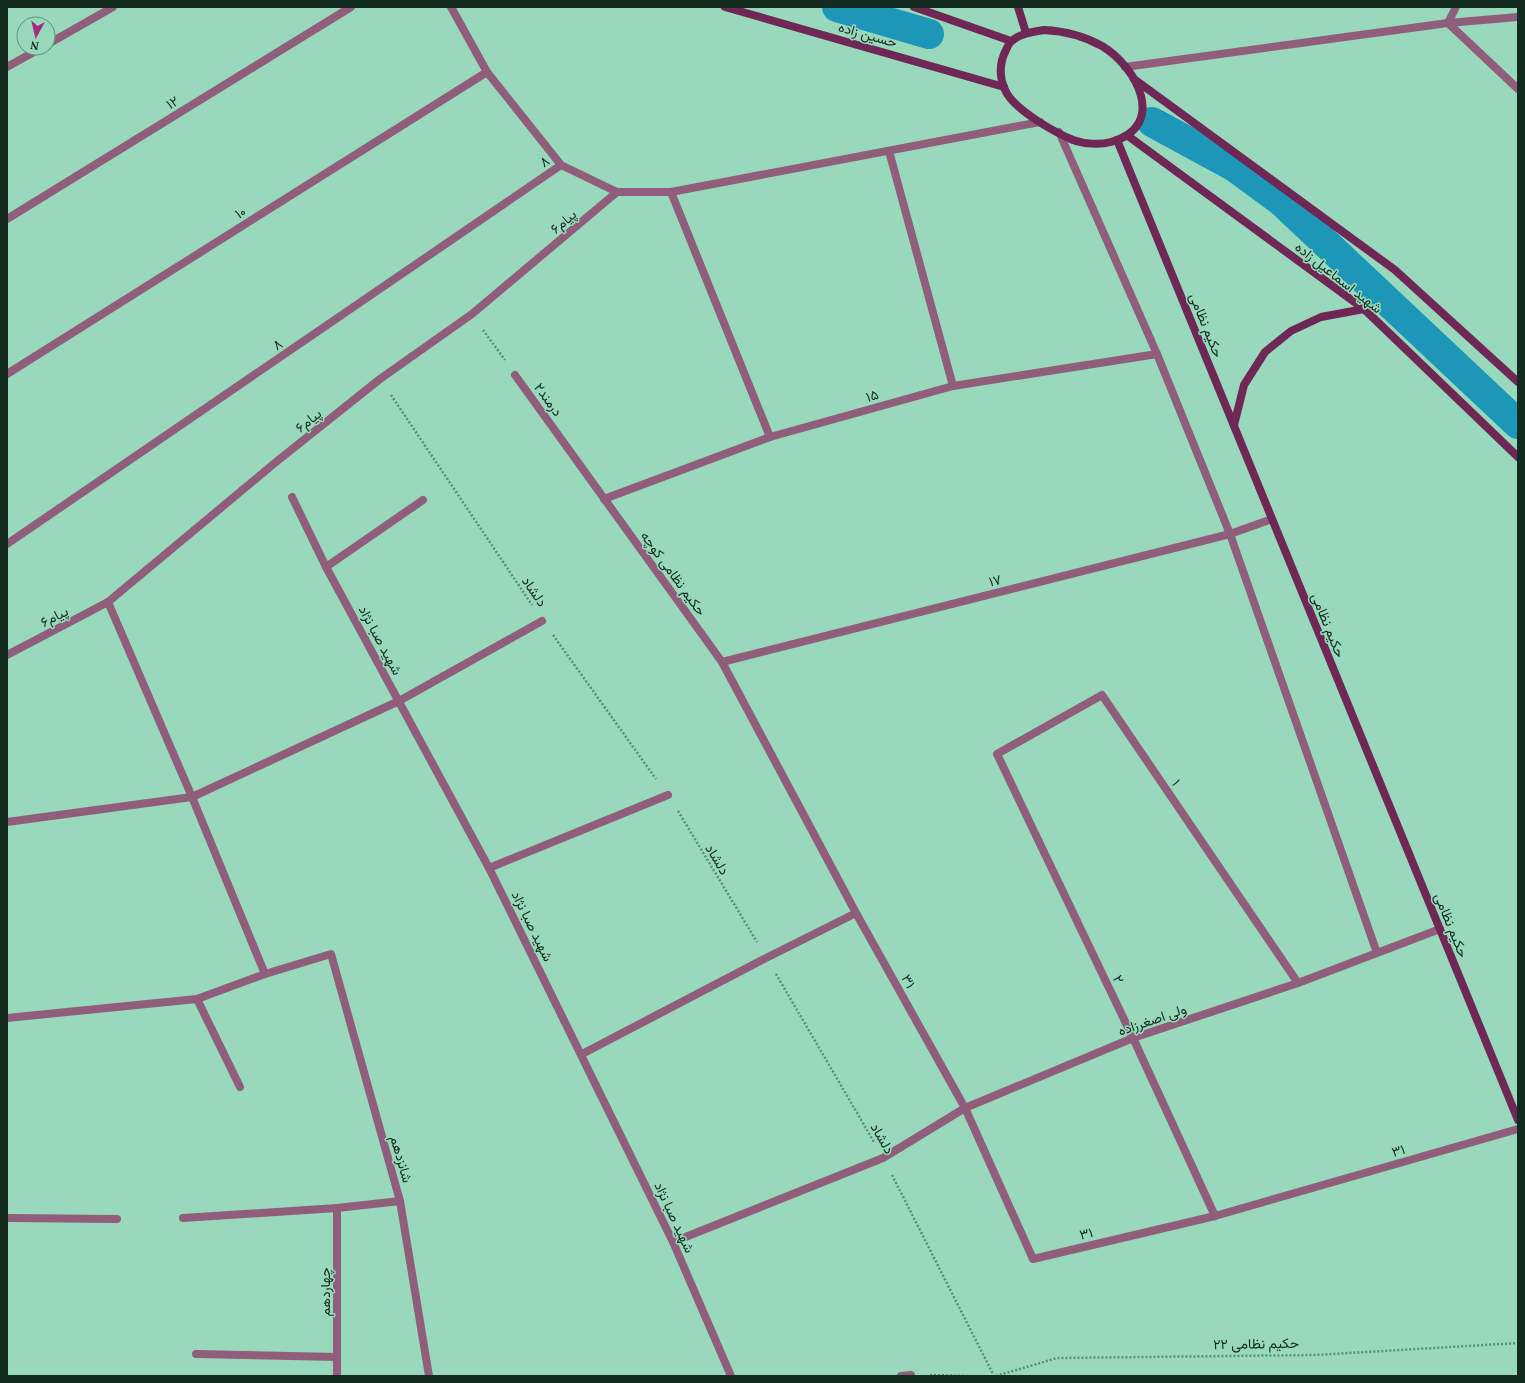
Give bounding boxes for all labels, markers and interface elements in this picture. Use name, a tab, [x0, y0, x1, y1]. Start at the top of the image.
north arrow	[16, 16, 56, 56]
street label: حسین زاده	[836, 17, 900, 51]
text: N	[29, 38, 40, 53]
street label: ۱۲	[162, 91, 182, 113]
street label: ۸	[535, 151, 553, 171]
street label: ۱۰	[231, 201, 249, 223]
street label: ۶پیام	[546, 204, 581, 238]
street label: شهید اسماعیل زاده	[1291, 237, 1387, 317]
street label: حکیم نظامی	[1185, 290, 1229, 360]
street label: ۸	[268, 334, 286, 354]
street label: درمند۲	[530, 378, 568, 420]
street label: ۱۵	[863, 384, 881, 406]
street label: ۶پیام	[291, 403, 326, 437]
street label: حکیم نظامی کوچه	[636, 527, 711, 620]
street label: ۱۷	[987, 569, 1003, 591]
street label: دلشاد	[518, 572, 552, 610]
street label: حکیم نظامی	[1307, 590, 1351, 660]
street label: ۶پیام	[37, 601, 72, 632]
street label: شهید صبا نژاد	[355, 602, 407, 678]
street label: ۱	[1168, 775, 1186, 789]
street label: دلشاد	[701, 840, 735, 878]
street label: شهید صبا نژاد	[508, 888, 558, 964]
street label: حکیم نظامی	[1430, 890, 1474, 960]
street label: ۳۱	[897, 971, 921, 991]
street label: ۲	[1109, 972, 1129, 986]
street label: ولی اصغرزاده	[1115, 998, 1189, 1040]
street label: دلشاد	[867, 1119, 900, 1157]
street label: شانزدهم	[386, 1133, 418, 1185]
street label: ۳۱	[1389, 1139, 1407, 1161]
street label: شهید صبا نژاد	[650, 1178, 700, 1256]
street label: ۳۱	[1077, 1222, 1095, 1244]
street label: چهاردهم	[315, 1267, 335, 1317]
street label: ۲۲ حکیم نظامی	[1213, 1333, 1299, 1353]

